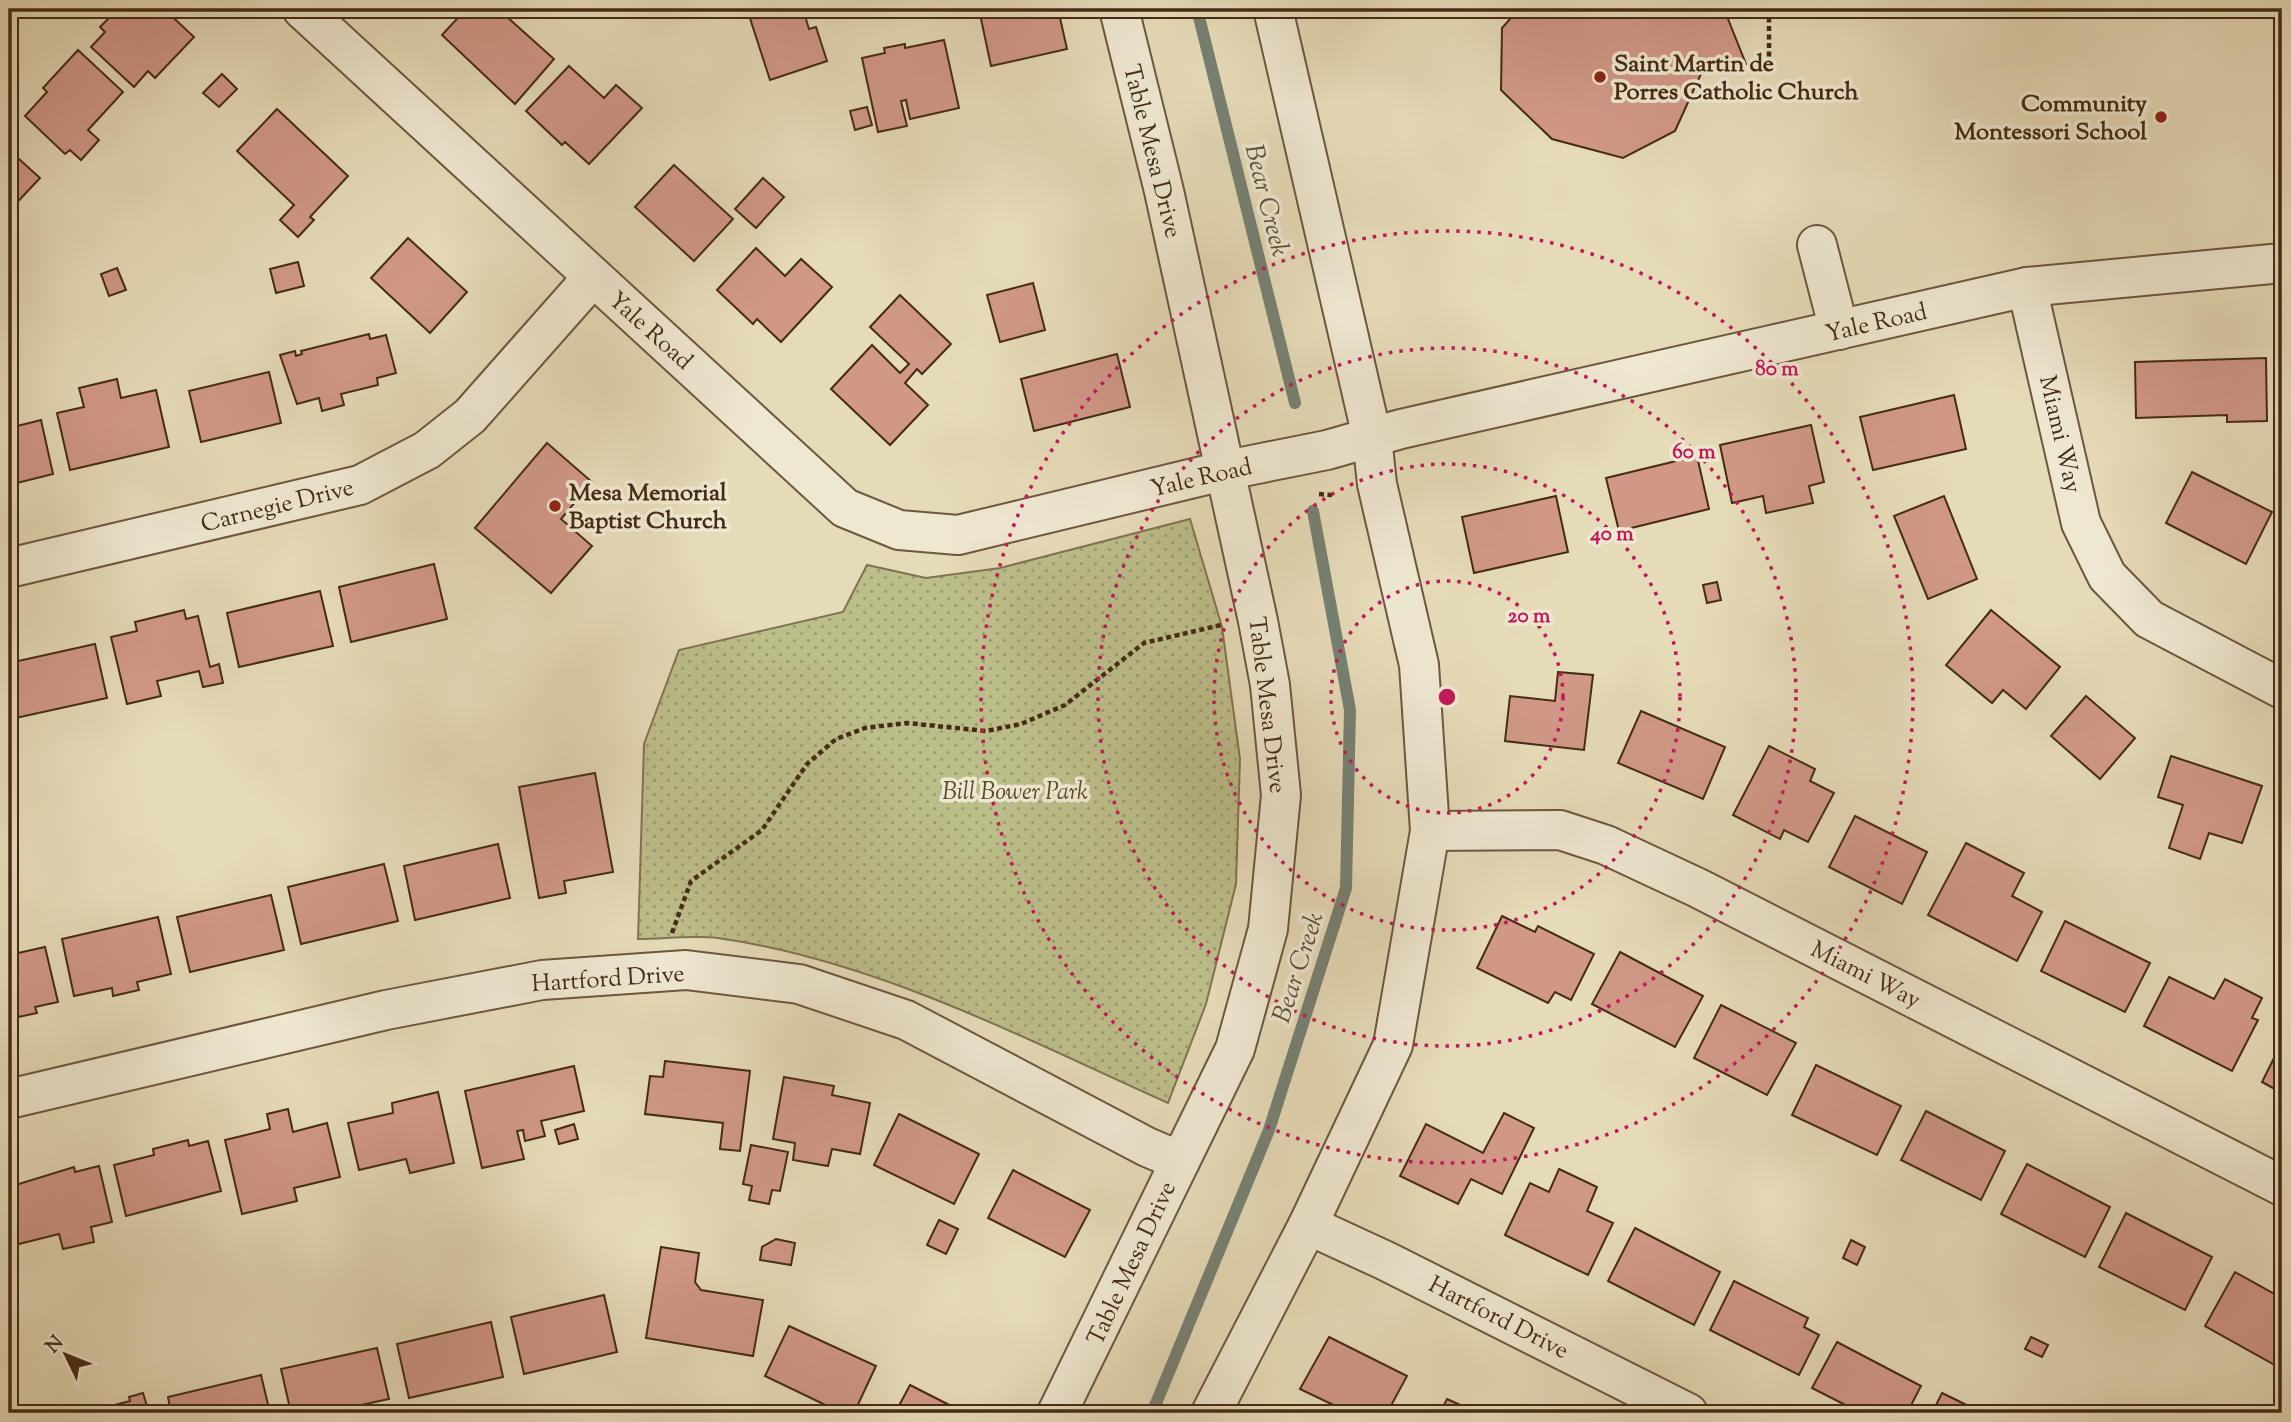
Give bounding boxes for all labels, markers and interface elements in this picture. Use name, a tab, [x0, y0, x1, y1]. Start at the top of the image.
place label: Saint Martin de Porres Catholic Church	[1614, 48, 1859, 110]
street label: Table Mesa Drive	[1113, 61, 1189, 242]
marker: Saint Martin de Porres Catholic Church	[1592, 69, 1608, 85]
place label: Community Montessori School	[1954, 88, 2147, 150]
marker: Community Montessori School	[2153, 109, 2169, 125]
water label: Bear Creek	[1234, 141, 1297, 261]
street label: Yale Road	[600, 284, 700, 379]
street label: Yale Road	[1822, 296, 1931, 352]
text: 80 m	[1755, 355, 1799, 385]
street label: Miami Way	[2029, 372, 2089, 497]
text: 60 m	[1672, 438, 1716, 468]
street label: Yale Road	[1147, 451, 1256, 507]
street label: Carnegie Drive	[198, 472, 357, 542]
place label: Mesa Memorial Baptist Church	[569, 477, 728, 539]
marker: Mesa Memorial Baptist Church	[547, 498, 563, 514]
text: 40 m	[1589, 520, 1634, 550]
text: 20 m	[1508, 602, 1551, 632]
street label: Table Mesa Drive	[1238, 615, 1294, 795]
centre of rings	[1435, 685, 1459, 709]
park label: Bill Bower Park	[942, 776, 1088, 810]
water label: Bear Creek	[1264, 907, 1335, 1028]
street label: Miami Way	[1804, 933, 1926, 1018]
street label: Hartford Drive	[531, 958, 686, 1002]
street label: Table Mesa Drive	[1080, 1176, 1186, 1351]
street label: Hartford Drive	[1422, 1269, 1574, 1369]
north arrow	[32, 1320, 102, 1390]
text: N	[40, 1330, 70, 1360]

